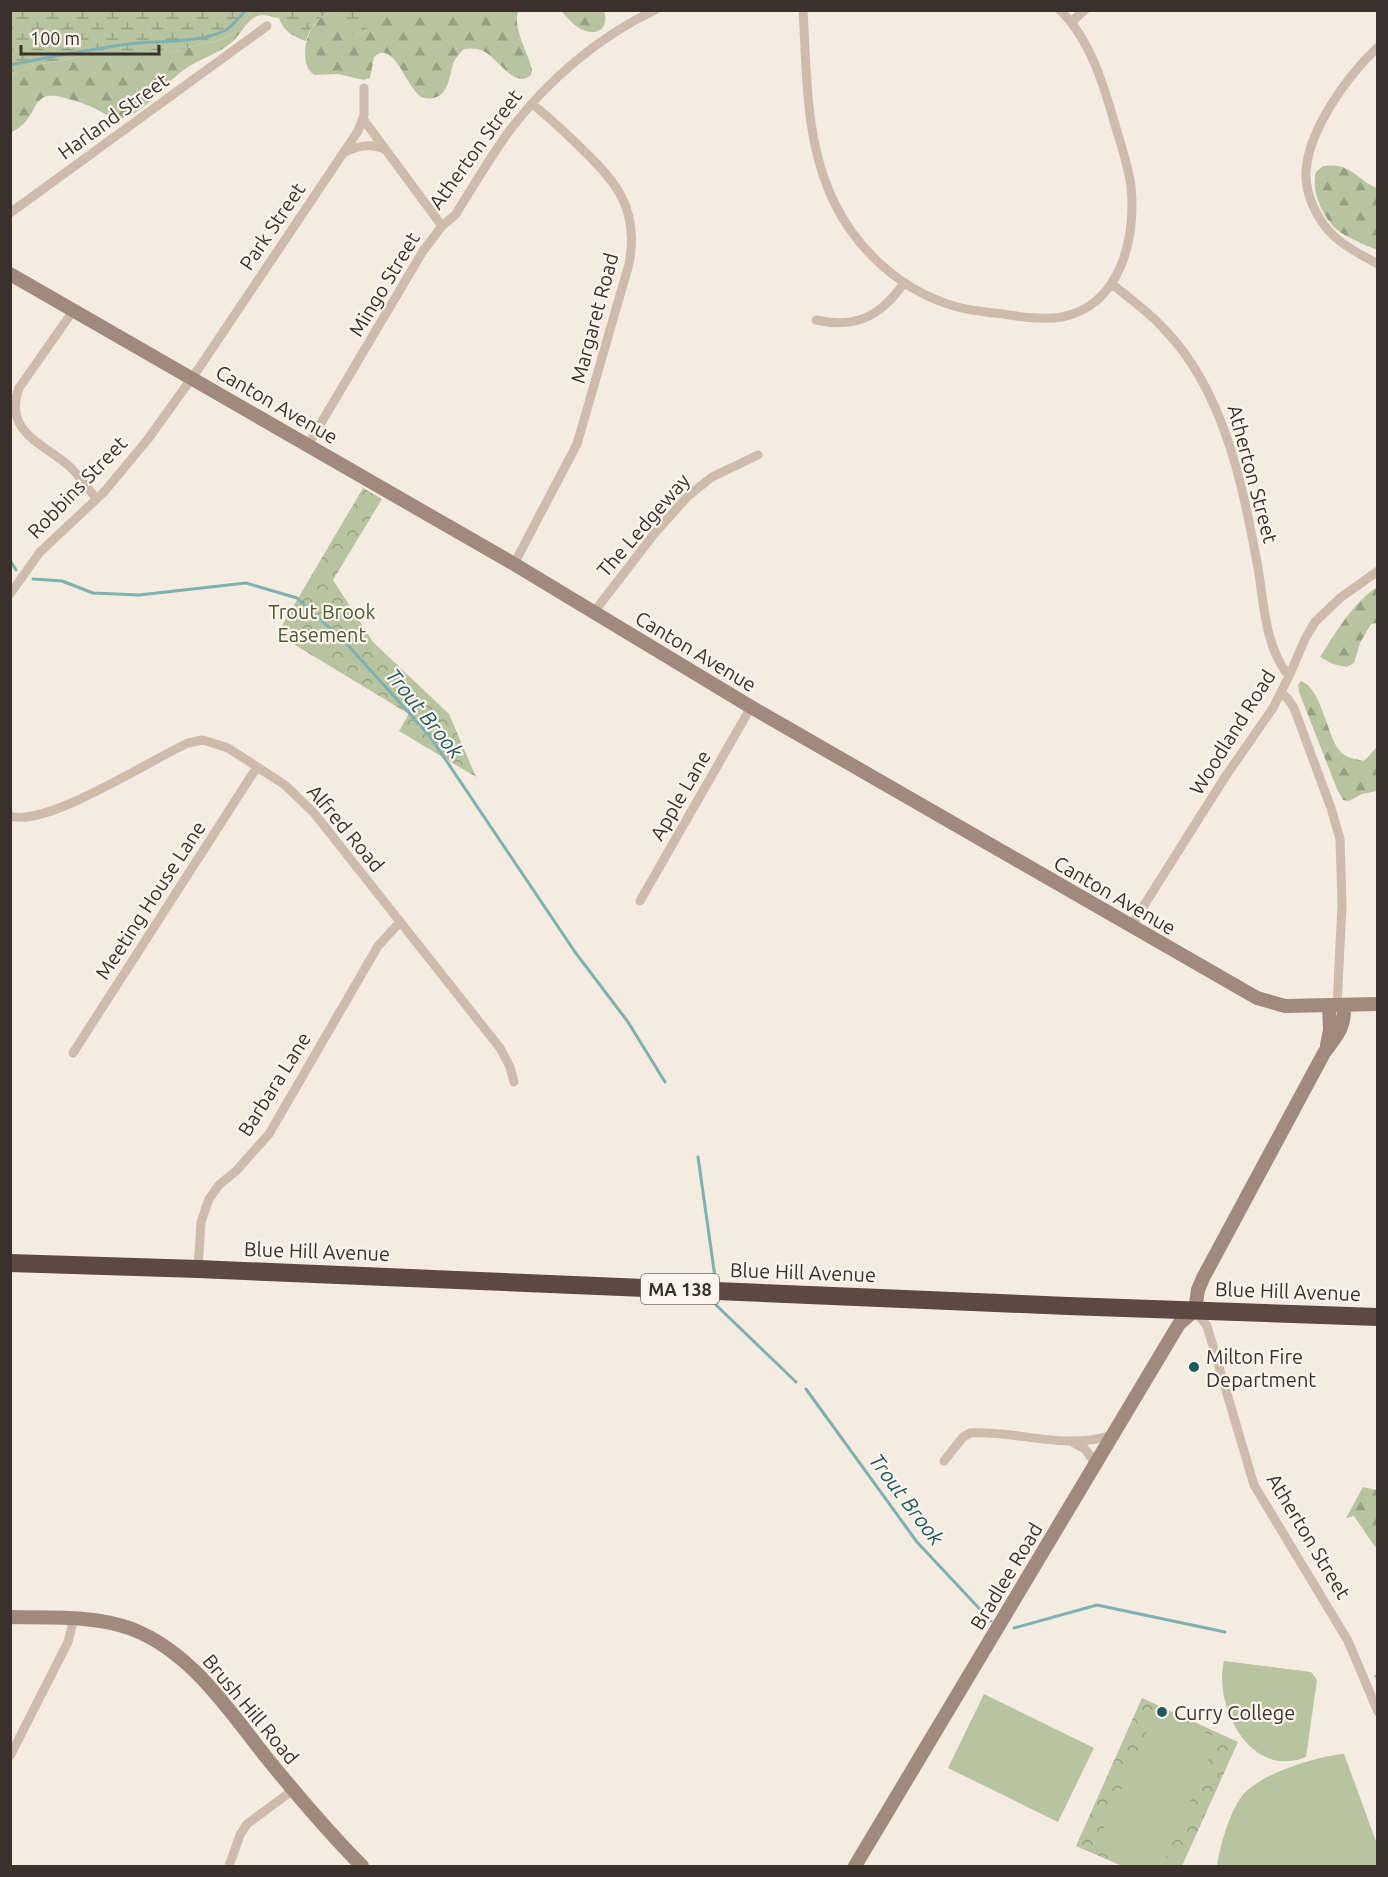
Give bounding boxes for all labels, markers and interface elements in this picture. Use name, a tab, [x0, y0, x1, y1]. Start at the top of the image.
scale bar	[21, 18, 159, 56]
text: 100 m	[30, 28, 80, 48]
street label: Harland Street	[53, 68, 173, 164]
street label: Atherton Street	[424, 85, 526, 213]
street label: Park Street	[234, 178, 310, 274]
street label: Mingo Street	[344, 228, 424, 340]
street label: Margaret Road	[566, 250, 622, 386]
street label: Canton Avenue	[212, 360, 342, 448]
street label: Atherton Street	[1223, 402, 1283, 546]
street label: Robbins Street	[23, 431, 132, 543]
street label: The Ledgeway	[592, 469, 694, 581]
park label: Trout Brook Easement	[268, 600, 376, 646]
street label: Canton Avenue	[631, 606, 761, 696]
water label: Trout Brook	[381, 663, 469, 763]
street label: Woodland Road	[1184, 665, 1280, 799]
street label: Apple Lane	[645, 746, 715, 844]
street label: Alfred Road	[303, 780, 389, 876]
street label: Meeting House Lane	[90, 817, 210, 983]
street label: Canton Avenue	[1050, 851, 1180, 939]
street label: Barbara Lane	[233, 1028, 315, 1140]
street label: Blue Hill Avenue	[244, 1237, 390, 1265]
street label: Blue Hill Avenue	[730, 1258, 876, 1286]
road number: MA 138	[641, 1274, 719, 1304]
street label: Blue Hill Avenue	[1215, 1277, 1361, 1305]
place label: Milton Fire Department	[1206, 1345, 1316, 1391]
marker: Milton Fire Department	[1187, 1360, 1201, 1374]
water label: Trout Brook	[865, 1448, 949, 1550]
street label: Atherton Street	[1263, 1469, 1356, 1603]
street label: Bradlee Road	[965, 1519, 1047, 1633]
street label: Brush Hill Road	[198, 1649, 304, 1769]
place label: Curry College	[1174, 1701, 1295, 1724]
marker: Curry College	[1155, 1705, 1169, 1719]

